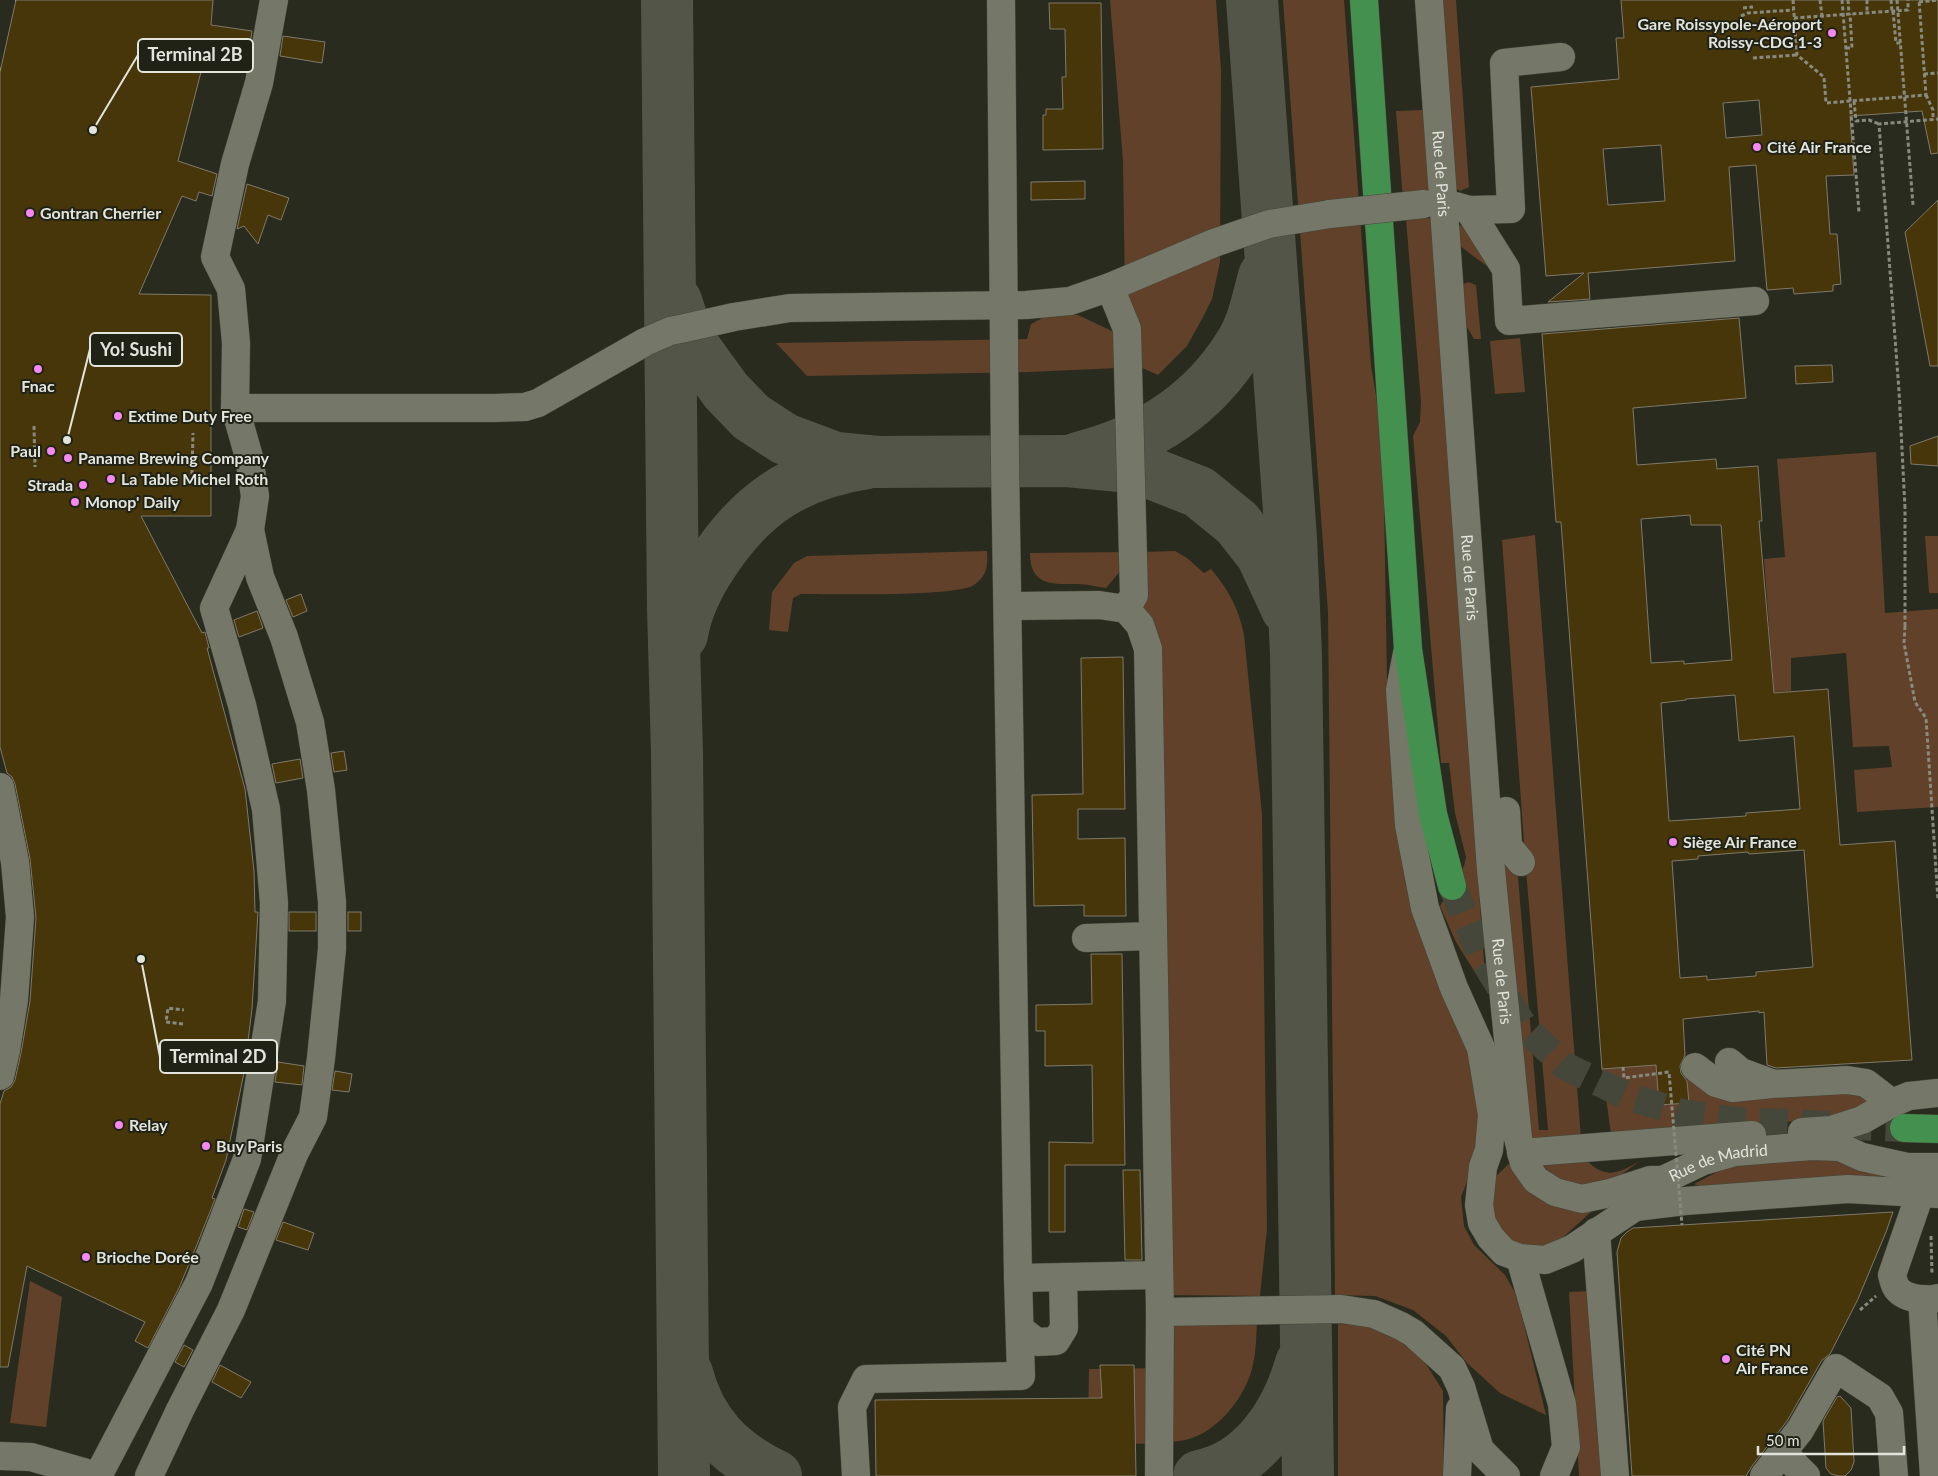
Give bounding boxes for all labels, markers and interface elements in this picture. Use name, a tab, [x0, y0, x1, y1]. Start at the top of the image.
place label: Gare Roissypole-Aéroport Roissy-CDG 1-3	[1637, 14, 1822, 51]
marker: Gare Roissypole-Aéroport Roissy-CDG 1-3	[1826, 27, 1838, 39]
callout: Terminal 2B	[138, 39, 253, 72]
text: Terminal 2B	[147, 43, 243, 65]
street label: Rue de Paris	[1429, 130, 1454, 217]
place label: Cité Air France	[1767, 137, 1872, 156]
marker: Cité Air France	[1751, 141, 1763, 153]
place label: Gontran Cherrier	[40, 203, 161, 222]
marker: Gontran Cherrier	[24, 207, 36, 219]
callout: Yo! Sushi	[90, 333, 182, 366]
text: Yo! Sushi	[99, 338, 172, 360]
marker: Fnac	[32, 363, 44, 375]
place label: Fnac	[21, 376, 55, 395]
place label: Extime Duty Free	[128, 406, 252, 425]
marker: Extime Duty Free	[112, 410, 124, 422]
place label: Paul	[10, 441, 41, 460]
marker: Paul	[45, 445, 57, 457]
place label: Paname Brewing Company	[78, 448, 270, 467]
marker: Paname Brewing Company	[62, 452, 74, 464]
place label: La Table Michel Roth	[121, 469, 268, 488]
marker: La Table Michel Roth	[105, 473, 117, 485]
place label: Strada	[27, 475, 73, 494]
marker: Strada	[77, 479, 89, 491]
place label: Monop' Daily	[85, 492, 180, 511]
marker: Monop' Daily	[69, 496, 81, 508]
street label: Rue de Paris	[1458, 534, 1483, 621]
place label: Siège Air France	[1683, 832, 1797, 851]
marker: Siège Air France	[1667, 836, 1679, 848]
street label: Rue de Paris	[1489, 937, 1517, 1025]
callout: Terminal 2D	[160, 1040, 277, 1073]
text: Terminal 2D	[170, 1045, 266, 1067]
place label: Relay	[129, 1115, 168, 1134]
marker: Relay	[113, 1119, 125, 1131]
place label: Buy Paris	[216, 1136, 282, 1155]
street label: Rue de Madrid	[1665, 1139, 1768, 1185]
marker: Buy Paris	[200, 1140, 212, 1152]
place label: Brioche Dorée	[96, 1247, 199, 1266]
marker: Brioche Dorée	[80, 1251, 92, 1263]
place label: Cité PN Air France	[1735, 1340, 1809, 1377]
marker: Cité PN Air France	[1720, 1353, 1732, 1365]
scale bar	[1758, 1424, 1904, 1456]
text: 50 m	[1766, 1431, 1800, 1449]

